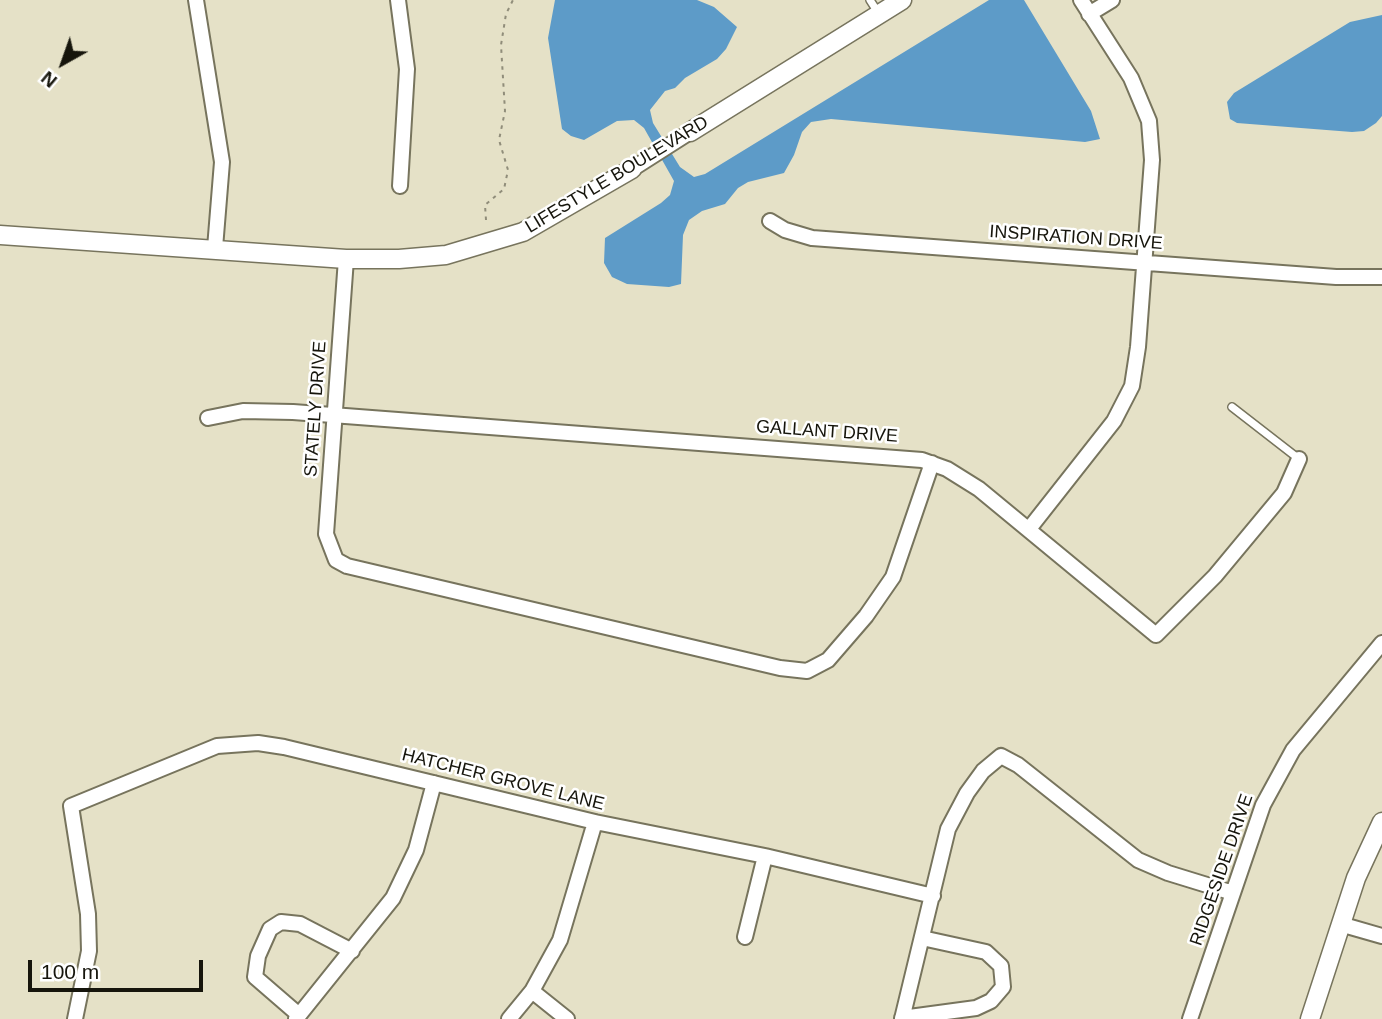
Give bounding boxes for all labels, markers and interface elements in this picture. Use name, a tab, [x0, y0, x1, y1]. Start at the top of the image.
north arrow	[28, 28, 98, 98]
text: N	[37, 67, 61, 92]
street label: LIFESTYLE BOULEVARD	[522, 112, 712, 238]
street label: INSPIRATION DRIVE	[989, 221, 1163, 255]
street label: STATELY DRIVE	[300, 340, 332, 478]
street label: GALLANT DRIVE	[755, 416, 899, 448]
street label: HATCHER GROVE LANE	[400, 744, 606, 816]
street label: RIDGESIDE DRIVE	[1186, 791, 1258, 949]
scale bar	[32, 946, 206, 990]
text: 100 m	[41, 960, 99, 983]

